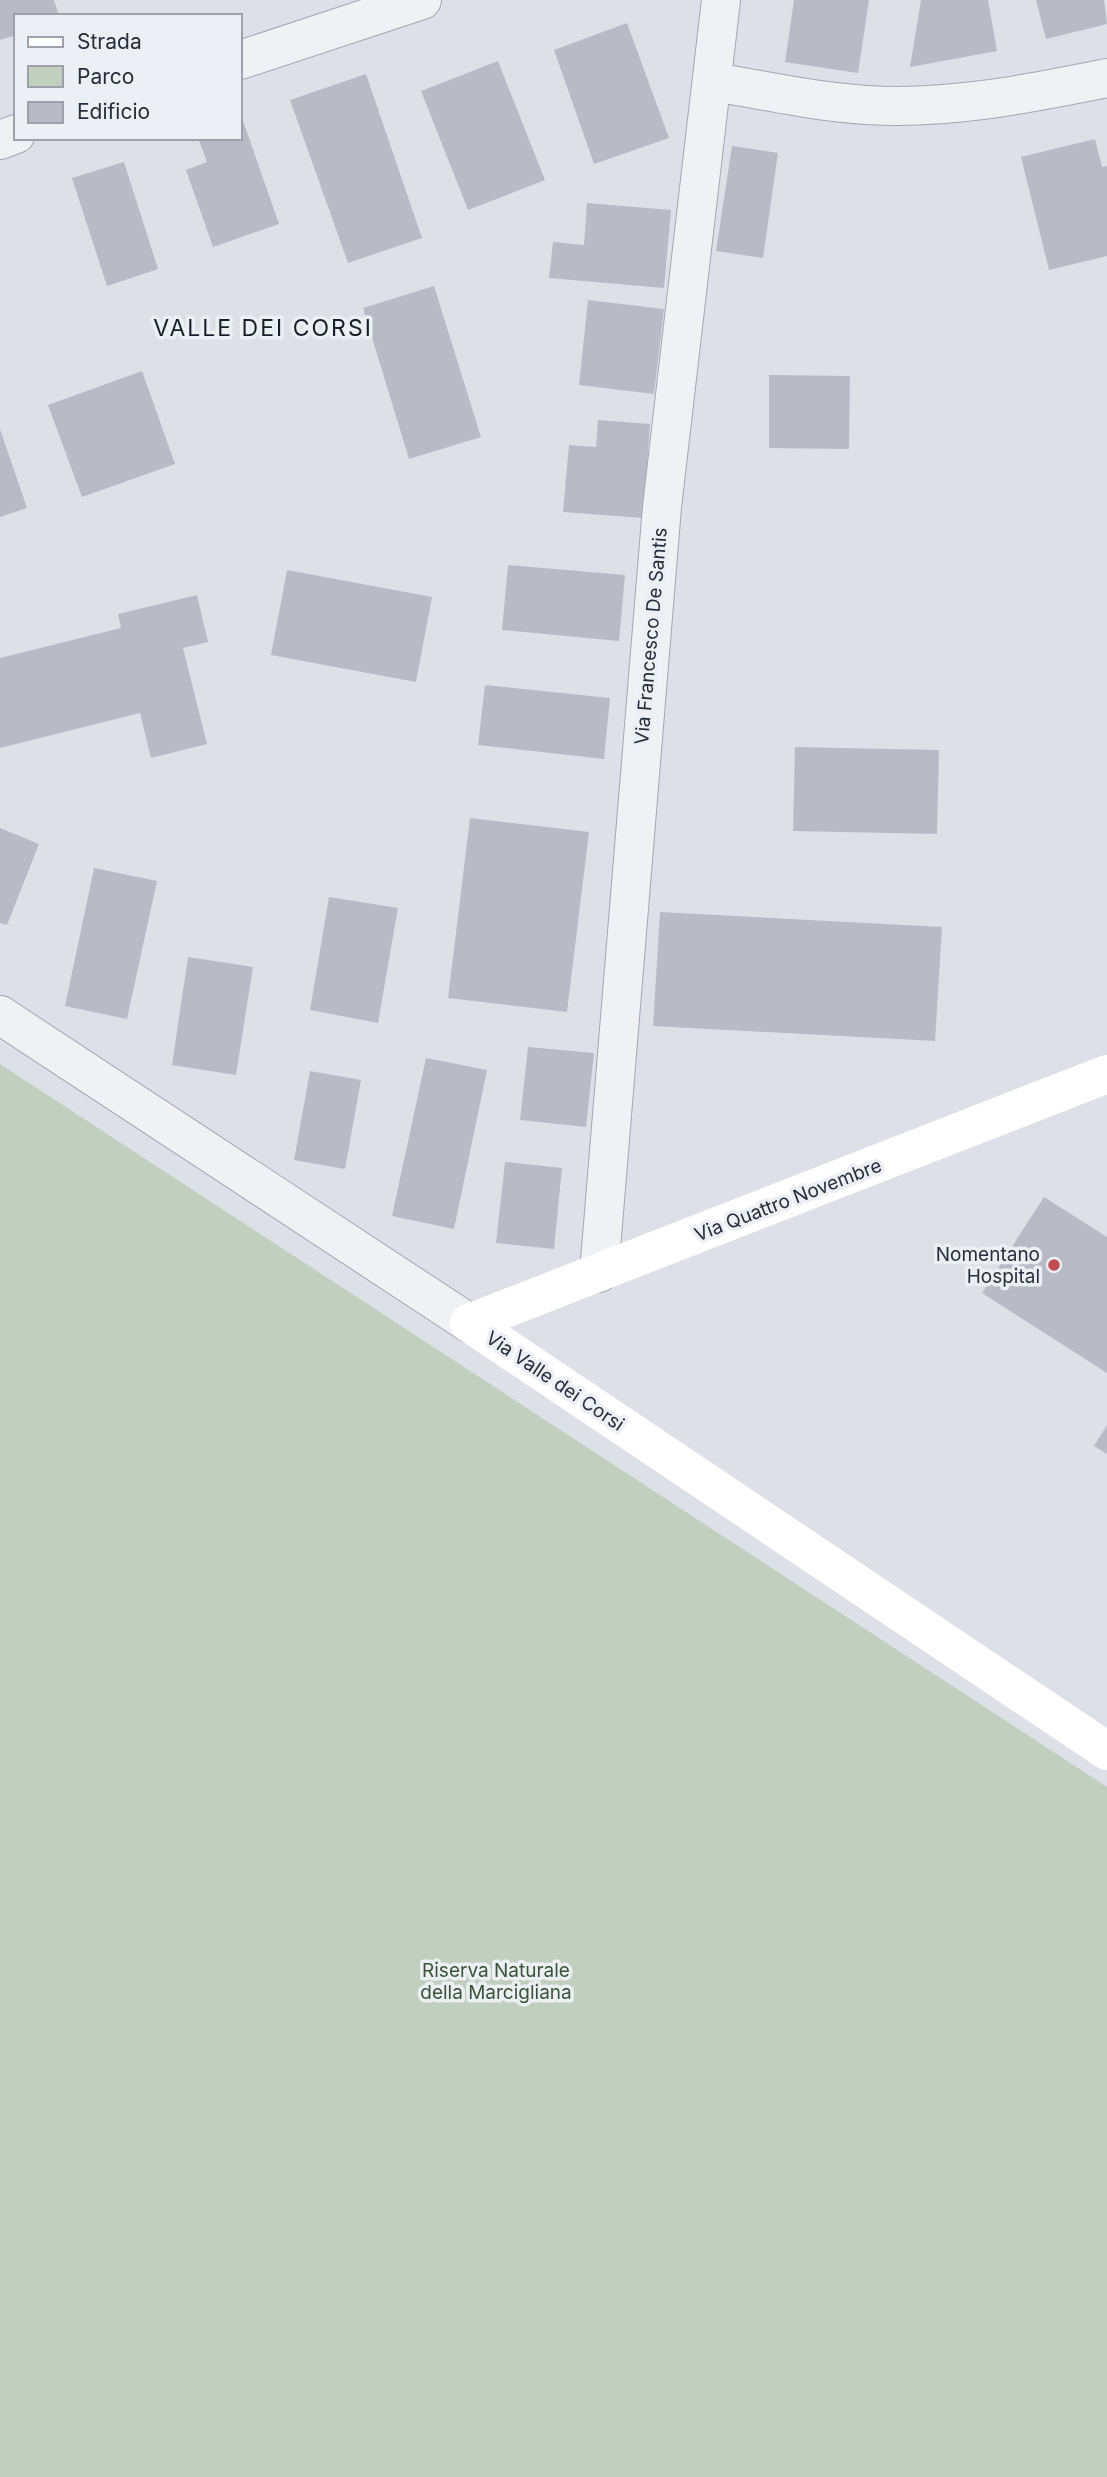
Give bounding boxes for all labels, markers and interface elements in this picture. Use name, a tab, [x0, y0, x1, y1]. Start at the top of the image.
legend	[14, 14, 242, 140]
text: Strada	[77, 29, 142, 54]
text: Parco	[77, 64, 134, 89]
text: Edificio	[77, 99, 150, 124]
district label: VALLE DEI CORSI	[153, 314, 373, 342]
street label: Via Francesco De Santis	[630, 526, 672, 746]
street label: Via Quattro Novembre	[691, 1154, 885, 1246]
place label: Nomentano Hospital	[936, 1243, 1040, 1288]
marker: Nomentano Hospital	[1046, 1257, 1062, 1273]
street label: Via Valle dei Corsi	[481, 1326, 629, 1436]
park label: Riserva Naturale della Marcigliana	[420, 1959, 572, 2004]

